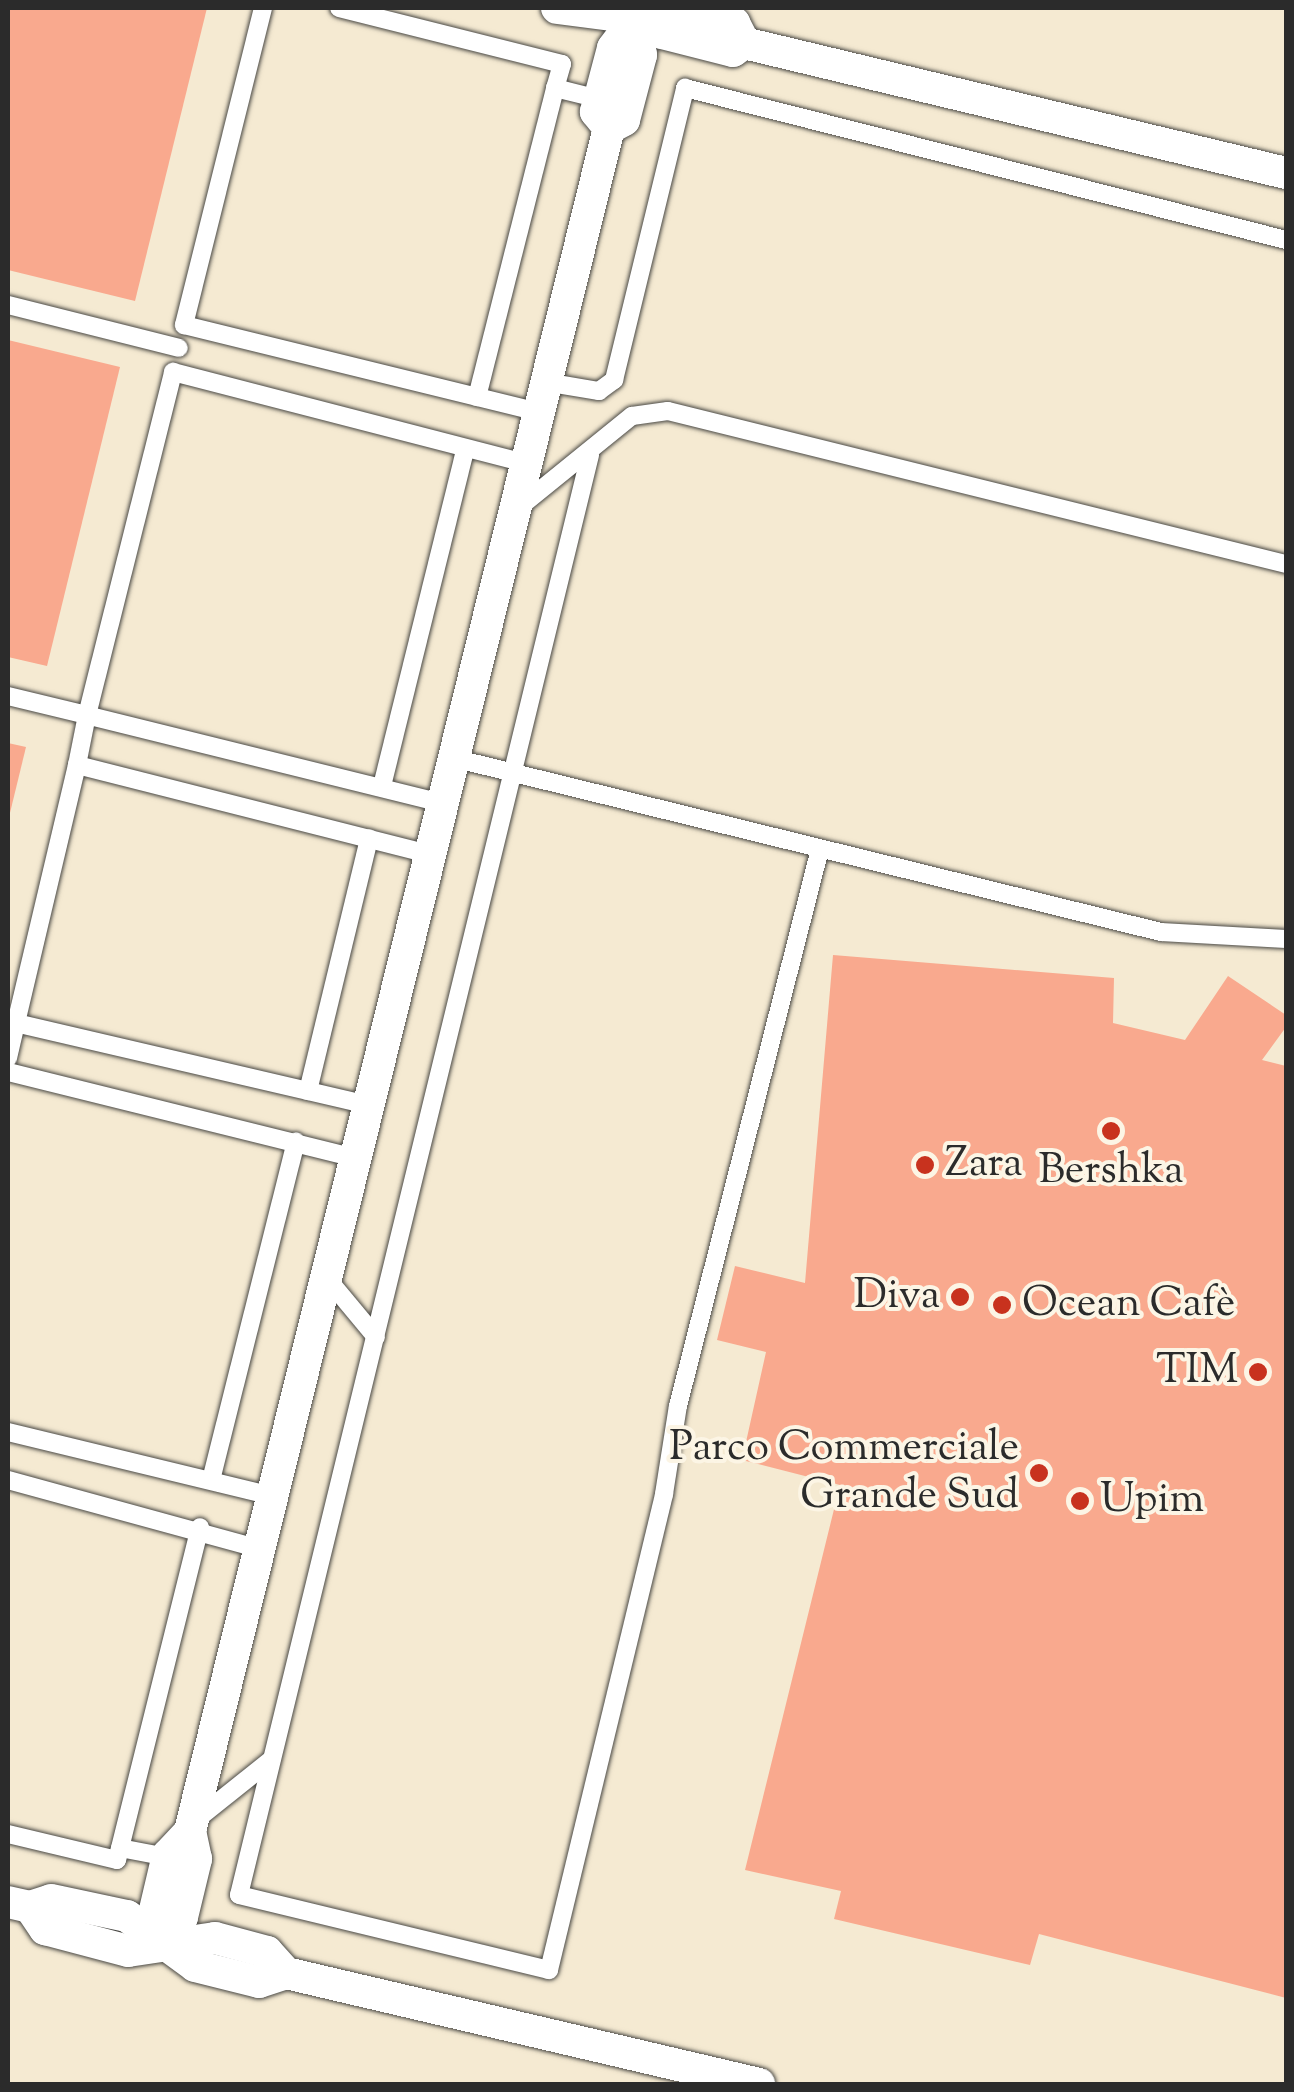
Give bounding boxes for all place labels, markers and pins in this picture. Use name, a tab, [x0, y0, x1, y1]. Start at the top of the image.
marker: Bershka	[1100, 1120, 1122, 1142]
place label: Zara	[945, 1140, 1023, 1190]
place label: Bershka	[1038, 1147, 1184, 1197]
marker: Zara	[914, 1154, 936, 1176]
place label: Diva	[854, 1272, 940, 1322]
place label: Ocean Cafè	[1022, 1280, 1235, 1330]
marker: Diva	[949, 1286, 971, 1308]
marker: Ocean Cafè	[991, 1294, 1013, 1316]
place label: TIM	[1156, 1347, 1238, 1397]
marker: TIM	[1247, 1361, 1269, 1383]
place label: Parco Commerciale Grande Sud	[669, 1424, 1019, 1522]
marker: Parco Commerciale Grande Sud	[1028, 1462, 1050, 1484]
place label: Upim	[1100, 1476, 1204, 1526]
marker: Upim	[1069, 1490, 1091, 1512]

